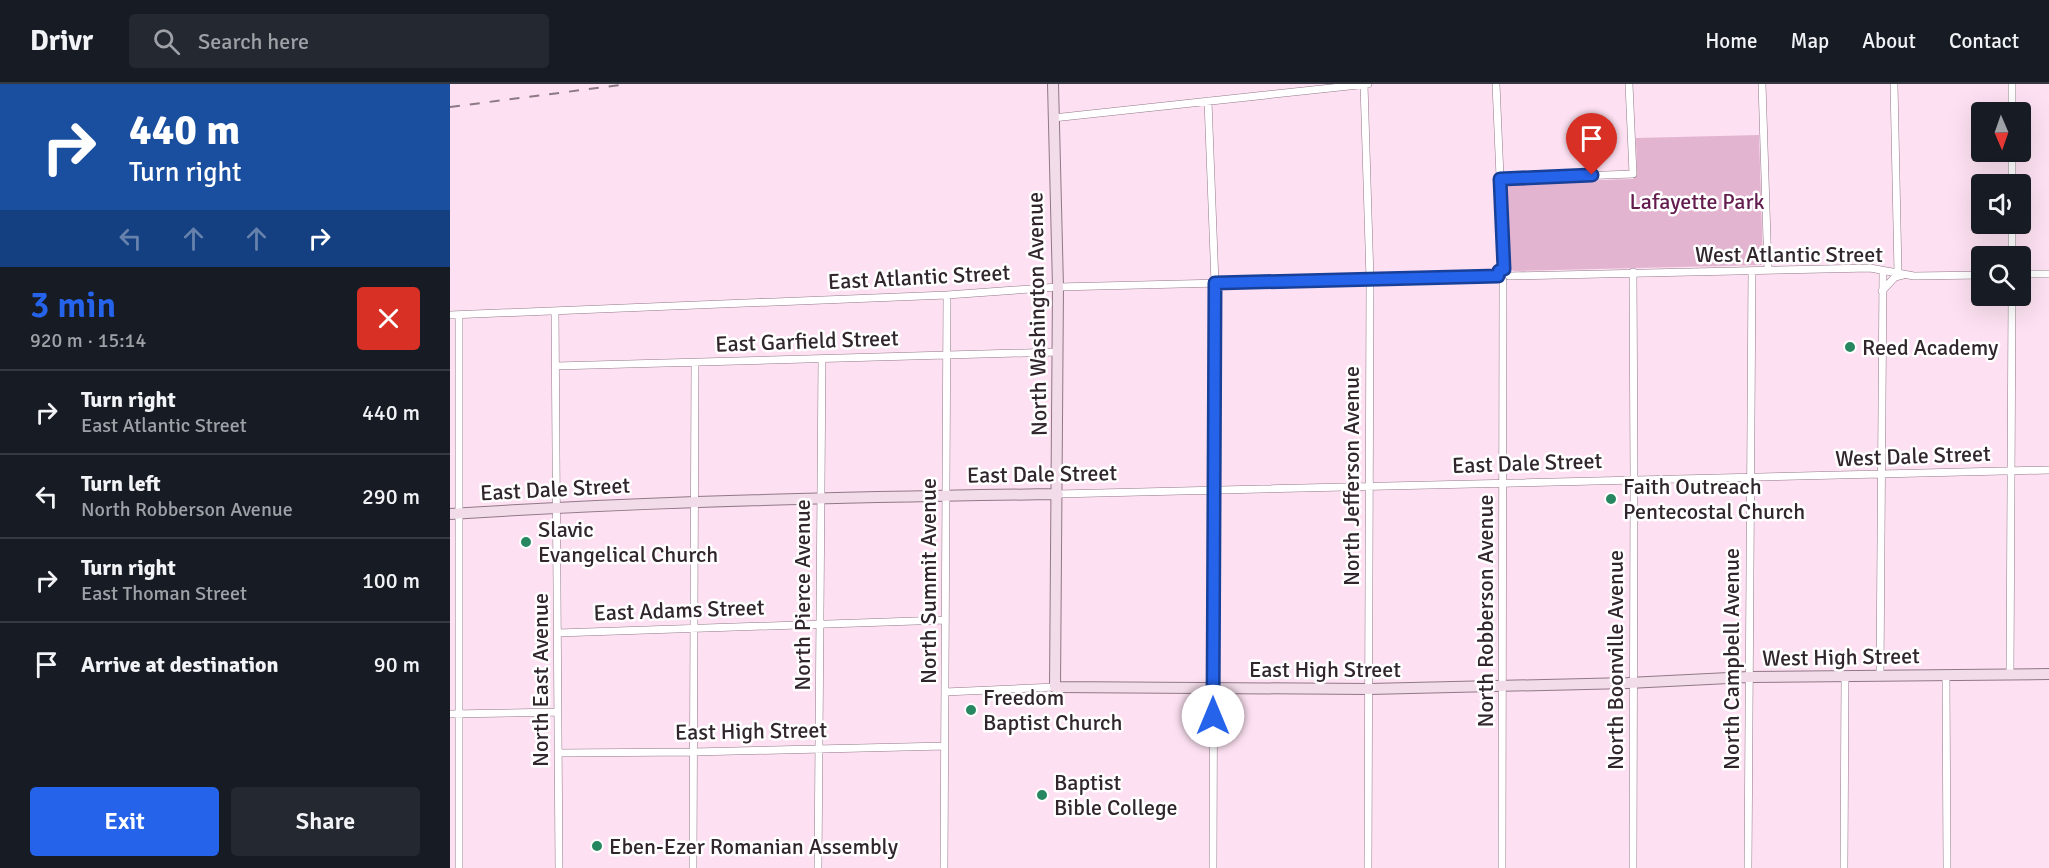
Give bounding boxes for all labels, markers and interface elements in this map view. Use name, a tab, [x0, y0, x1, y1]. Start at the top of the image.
search box	[129, 14, 549, 68]
text: Drivr	[30, 24, 93, 58]
icon: search	[150, 25, 183, 58]
text: Search here	[198, 28, 309, 55]
text: Home	[1705, 28, 1758, 54]
text: Map	[1791, 28, 1829, 54]
text: About	[1862, 28, 1916, 54]
text: Contact	[1949, 28, 2019, 54]
north arrow	[1971, 102, 2031, 162]
map controls	[1971, 102, 2031, 306]
text: 440 m	[129, 105, 240, 156]
icon: right	[30, 108, 108, 186]
pin	[1566, 113, 1617, 175]
icon: arrive	[1575, 122, 1608, 155]
text: Turn right	[129, 156, 242, 189]
button: sound	[1971, 174, 2031, 234]
park label: Lafayette Park	[1629, 188, 1765, 215]
street label: North Washington Avenue	[1021, 192, 1053, 436]
icon: left	[114, 222, 147, 255]
icon: ahead	[177, 222, 210, 255]
icon: ahead	[240, 222, 273, 255]
icon: right	[303, 222, 336, 255]
street label: West Atlantic Street	[1695, 241, 1883, 268]
button: search	[1971, 246, 2031, 306]
street label: East Atlantic Street	[827, 259, 1011, 295]
text: 3 min	[30, 283, 116, 328]
button: close	[357, 287, 420, 350]
street label: East Garfield Street	[715, 324, 900, 358]
text: 920 m · 15:14	[30, 328, 146, 353]
place label: Reed Academy	[1862, 334, 1999, 361]
marker: Reed Academy	[1843, 340, 1857, 354]
street label: North Jefferson Avenue	[1338, 366, 1365, 586]
text: Turn right	[81, 386, 176, 413]
icon: right	[30, 396, 63, 429]
text: 440 m	[362, 399, 420, 426]
text: East Atlantic Street	[81, 413, 247, 438]
street label: West Dale Street	[1835, 440, 1992, 472]
street label: East Dale Street	[1451, 447, 1603, 479]
street label: East Dale Street	[967, 459, 1118, 489]
text: Turn left	[81, 470, 161, 497]
street label: East Dale Street	[479, 472, 631, 506]
place label: Faith Outreach Pentecostal Church	[1623, 473, 1805, 525]
street label: North Summit Avenue	[915, 478, 942, 684]
icon: left	[30, 480, 63, 513]
text: 290 m	[362, 483, 420, 510]
marker: Faith Outreach Pentecostal Church	[1604, 492, 1618, 506]
street label: North Robberson Avenue	[1472, 495, 1499, 727]
text: North Robberson Avenue	[81, 497, 293, 522]
street label: North Pierce Avenue	[789, 499, 816, 691]
place label: Slavic Evangelical Church	[538, 516, 718, 568]
marker: Slavic Evangelical Church	[519, 535, 533, 549]
street label: North Campbell Avenue	[1718, 548, 1745, 770]
street label: North Boonville Avenue	[1602, 550, 1629, 770]
text: Turn right	[81, 554, 176, 581]
icon: right	[30, 564, 63, 597]
text: 100 m	[362, 567, 420, 594]
text: East Thoman Street	[81, 581, 247, 606]
street label: North East Avenue	[527, 593, 554, 767]
street label: East Adams Street	[593, 594, 765, 626]
street label: West High Street	[1762, 642, 1920, 672]
icon: arrive	[30, 648, 63, 681]
text: Arrive at destination	[81, 651, 278, 678]
text: 90 m	[374, 651, 420, 678]
street label: East High Street	[1249, 656, 1401, 683]
place label: Freedom Baptist Church	[983, 684, 1122, 736]
position arrow	[1181, 684, 1245, 748]
marker: Freedom Baptist Church	[964, 703, 978, 717]
street label: East High Street	[675, 716, 828, 746]
place label: Baptist Bible College	[1054, 769, 1178, 821]
button: Exit	[30, 787, 219, 856]
button: Share	[231, 787, 420, 856]
marker: Baptist Bible College	[1035, 788, 1049, 802]
place label: Eben-Ezer Romanian Assembly	[609, 833, 899, 860]
marker: Eben-Ezer Romanian Assembly	[590, 839, 604, 853]

